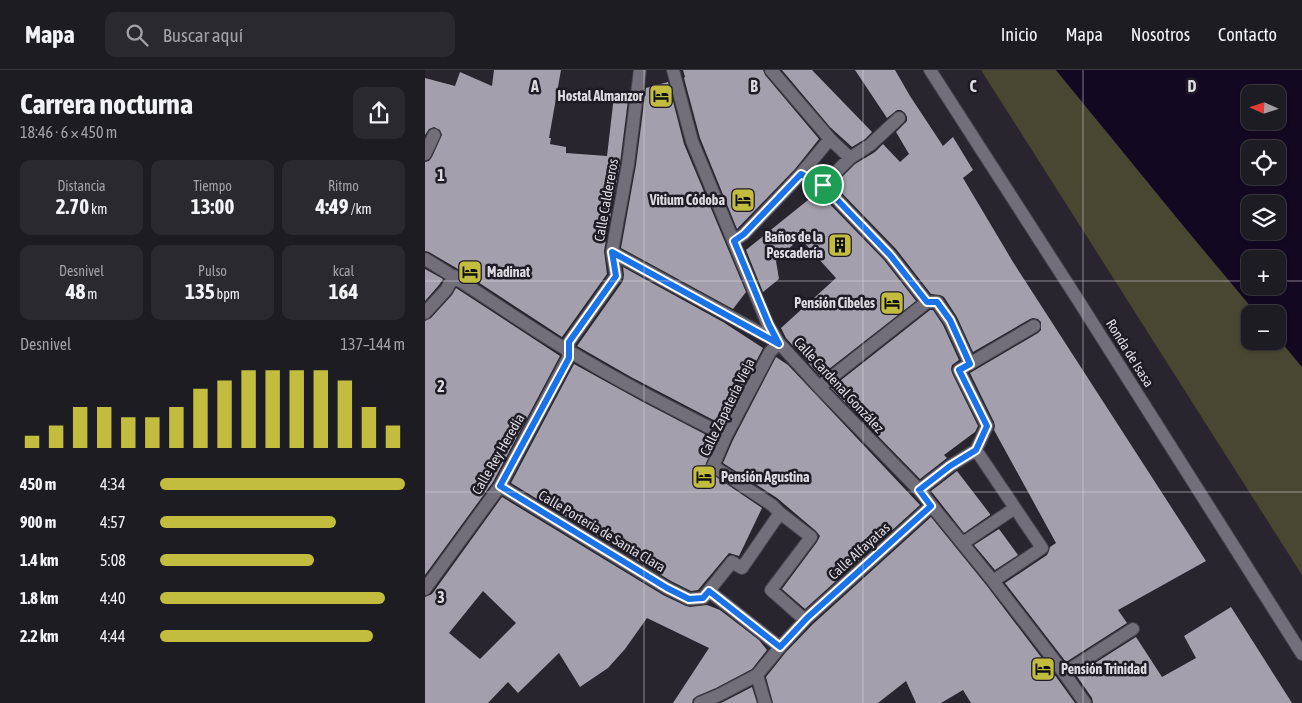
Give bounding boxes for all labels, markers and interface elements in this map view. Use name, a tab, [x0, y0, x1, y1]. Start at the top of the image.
search box	[105, 12, 455, 57]
text: Mapa	[25, 21, 75, 48]
icon: search	[123, 21, 151, 49]
text: Buscar aquí	[163, 24, 243, 46]
text: Inicio	[1001, 24, 1037, 45]
text: Mapa	[1065, 24, 1103, 45]
text: Nosotros	[1131, 24, 1190, 45]
text: Contacto	[1218, 24, 1277, 45]
text: A	[530, 77, 539, 95]
text: B	[750, 77, 758, 95]
text: C	[969, 77, 977, 95]
text: D	[1188, 77, 1197, 95]
hotel icon: Hostal Almanzor	[648, 83, 674, 109]
north arrow	[1241, 85, 1286, 130]
map controls	[1241, 85, 1286, 350]
button: share	[353, 87, 405, 139]
text: Carrera nocturna	[20, 88, 193, 120]
place label: Hostal Almanzor	[558, 88, 644, 104]
text: 18:46 · 6 × 450 m	[20, 123, 117, 141]
button: locate	[1241, 140, 1286, 185]
street label: Calle Caldereros	[591, 157, 621, 243]
pin	[802, 164, 844, 206]
text: 1	[437, 166, 445, 184]
icon: arrive	[809, 171, 837, 199]
text: Distancia	[57, 178, 106, 194]
text: Tiempo	[193, 178, 232, 194]
text: Ritmo	[328, 178, 359, 194]
hotel icon: Vitium Códoba	[730, 187, 756, 213]
place label: Vitium Códoba	[649, 192, 725, 208]
text: 2.70	[56, 194, 89, 218]
text: 13:00	[191, 194, 234, 218]
text: 4:49	[315, 194, 349, 218]
button: layers	[1241, 195, 1286, 240]
text: km	[89, 201, 107, 217]
text: /km	[349, 201, 372, 217]
place label: Baños de la Pescadería	[764, 229, 823, 261]
building icon: Baños de la Pescadería	[827, 232, 853, 258]
button: +	[1241, 250, 1286, 295]
hotel icon: Madinat	[457, 259, 483, 285]
text: Desnivel	[59, 263, 104, 279]
text: Pulso	[198, 263, 227, 279]
text: kcal	[333, 263, 354, 279]
place label: Madinat	[487, 264, 530, 280]
text: 48	[66, 279, 85, 303]
text: 135	[185, 279, 215, 303]
text: 164	[329, 279, 358, 303]
text: m	[85, 286, 97, 302]
text: bpm	[215, 286, 240, 302]
hotel icon: Pensión Cibeles	[879, 290, 905, 316]
place label: Pensión Cibeles	[794, 295, 875, 311]
button: −	[1241, 305, 1286, 350]
street label: Ronda de Isasa	[1103, 316, 1157, 390]
street label: Calle Cardenal González	[791, 334, 887, 436]
text: Desnivel	[20, 335, 71, 353]
text: 137–144 m	[341, 335, 405, 353]
street label: Calle Zapatería Vieja	[696, 356, 758, 458]
text: 2	[437, 377, 445, 395]
street label: Calle Rey Heredia	[468, 411, 528, 497]
hotel icon: Pensión Agustina	[691, 464, 717, 490]
place label: Pensión Agustina	[721, 469, 810, 485]
text: 450 m	[20, 475, 56, 493]
text: 4:34	[100, 475, 125, 493]
street label: Calle Portería de Santa Clara	[536, 487, 668, 575]
text: 900 m	[20, 513, 56, 531]
text: 4:57	[100, 513, 125, 531]
street label: Calle Alfayatas	[825, 519, 893, 583]
text: 1.4 km	[20, 551, 59, 569]
text: 5:08	[100, 551, 126, 569]
text: 3	[437, 588, 445, 606]
text: 1.8 km	[20, 589, 59, 607]
text: 4:40	[100, 589, 125, 607]
text: 2.2 km	[20, 627, 59, 645]
text: 4:44	[100, 627, 125, 645]
hotel icon: Pensión Trinidad	[1030, 656, 1056, 682]
place label: Pensión Trinidad	[1061, 661, 1147, 677]

